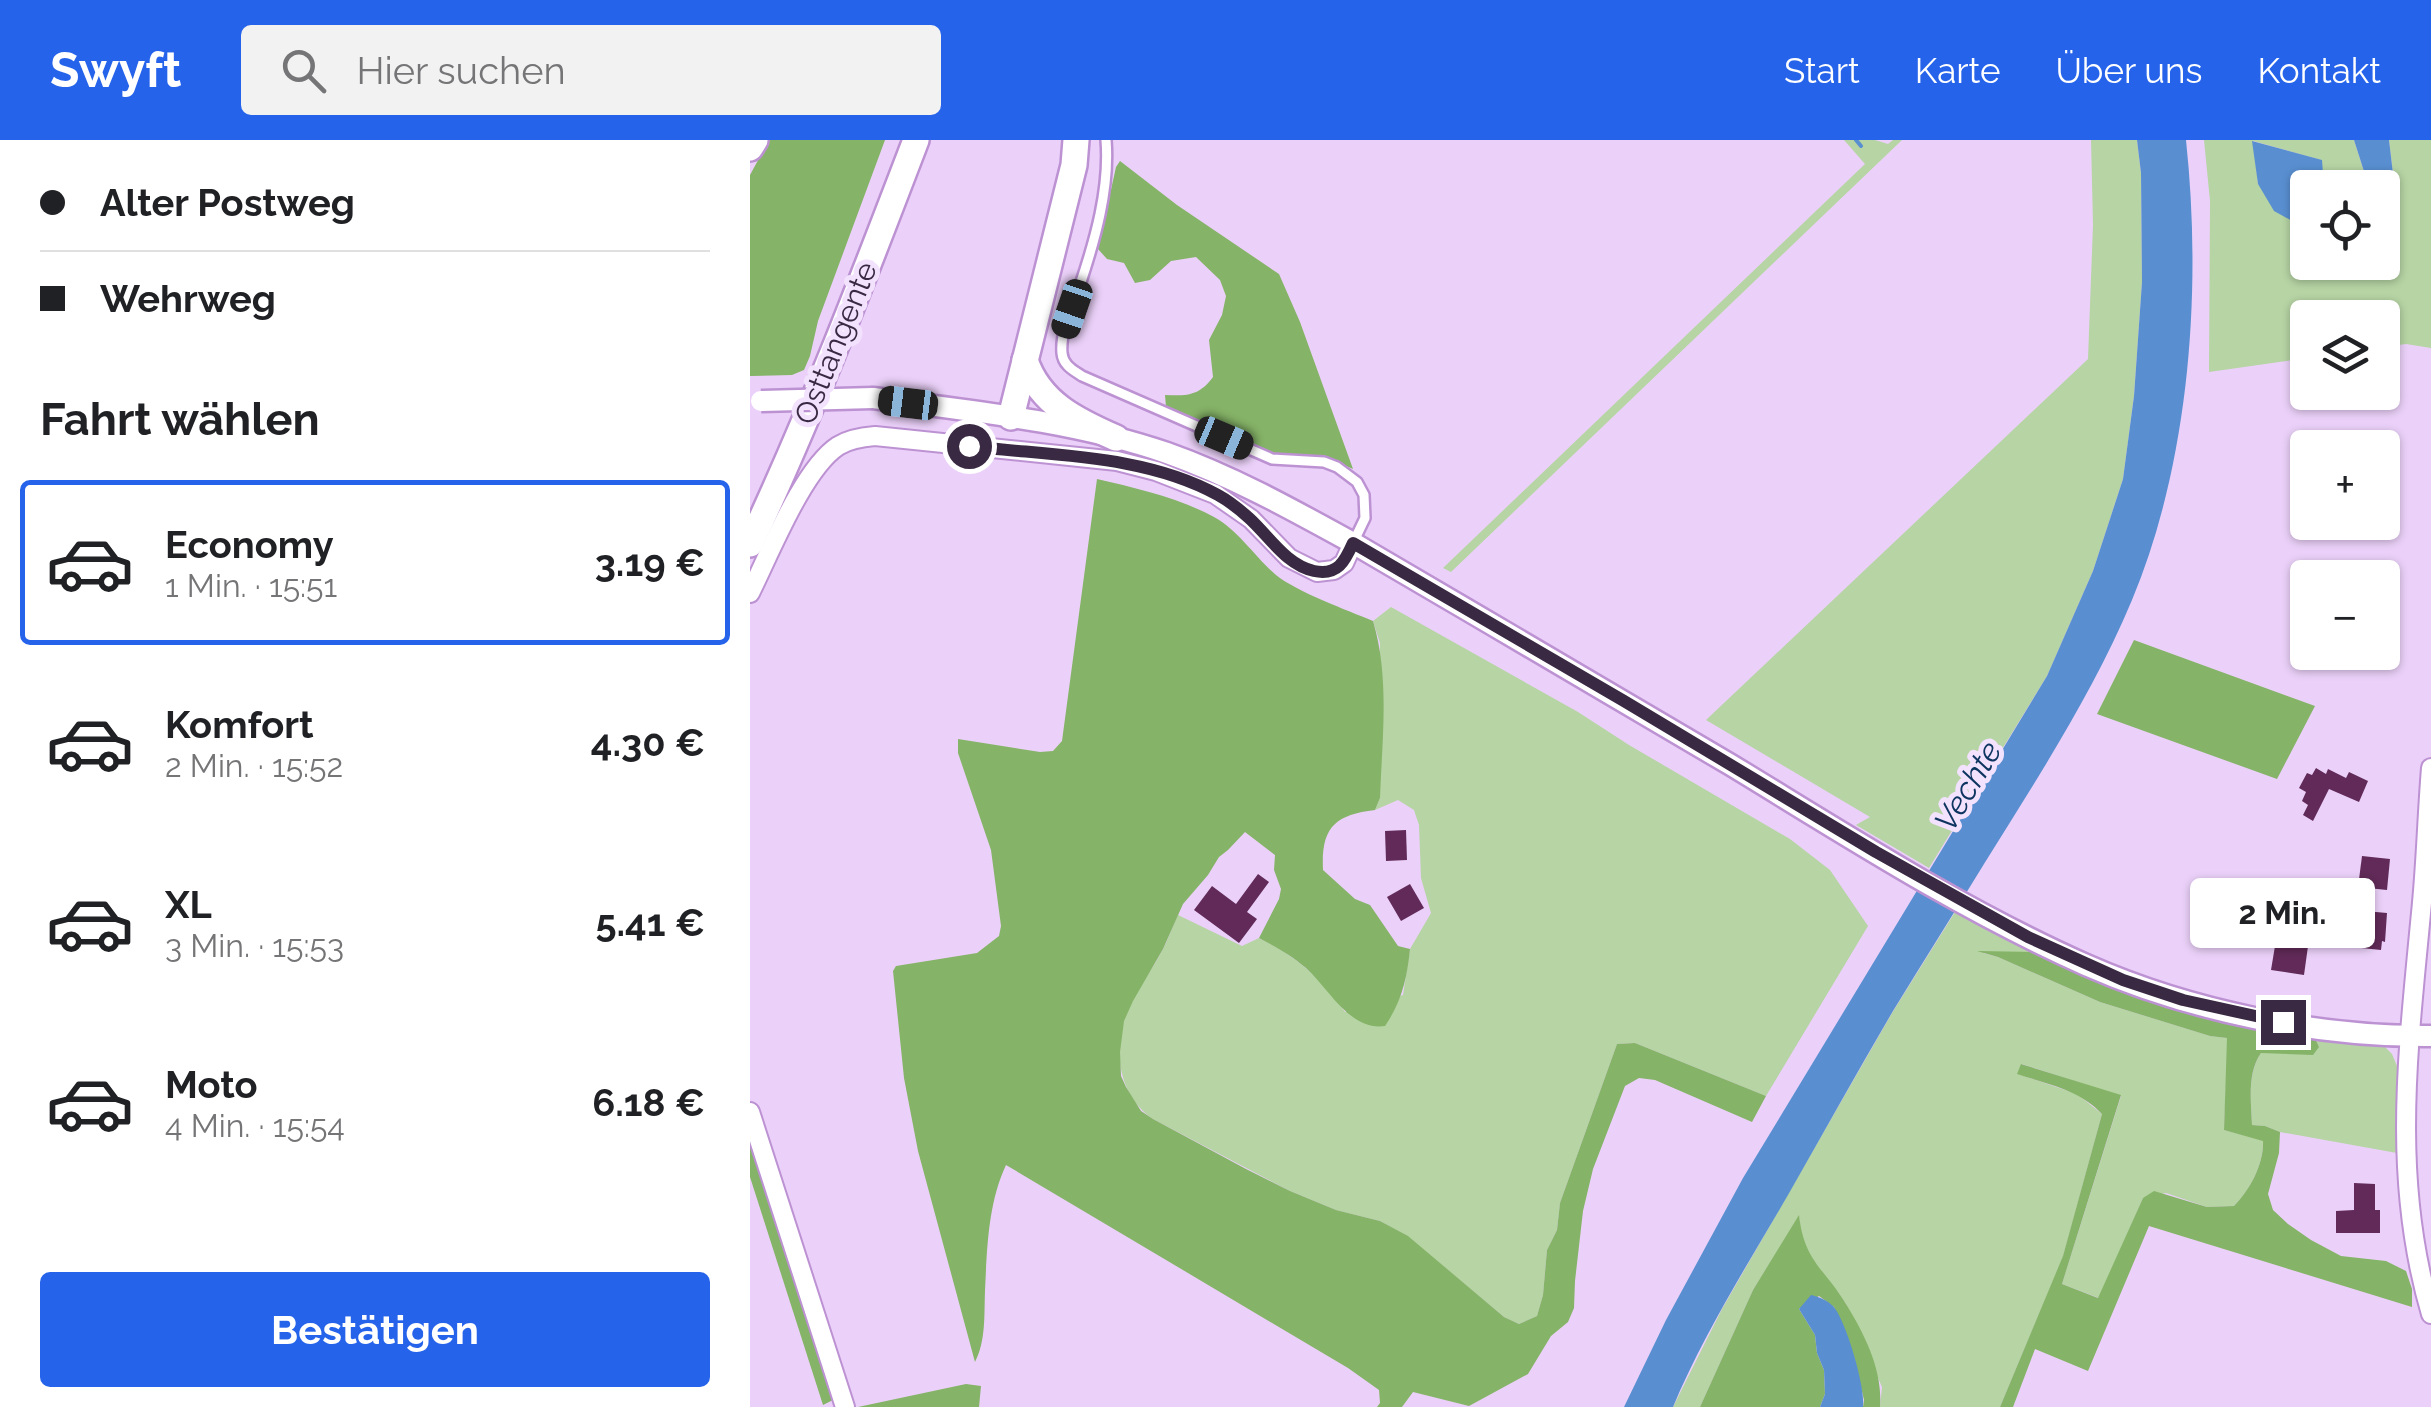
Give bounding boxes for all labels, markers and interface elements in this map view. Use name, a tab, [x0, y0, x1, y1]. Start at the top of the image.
search box	[241, 25, 941, 115]
text: Swyft	[50, 42, 181, 98]
icon: search	[276, 43, 331, 98]
text: Hier suchen	[356, 48, 566, 93]
text: Start	[1784, 50, 1860, 91]
text: Karte	[1915, 50, 2001, 91]
text: Über uns	[2056, 50, 2202, 91]
text: Kontakt	[2257, 50, 2381, 91]
map controls	[2290, 170, 2400, 670]
button: locate	[2290, 170, 2400, 280]
text: Alter Postweg	[100, 180, 355, 225]
street label: Osttangente	[787, 257, 884, 429]
text: Wehrweg	[100, 276, 276, 321]
car	[1048, 276, 1096, 342]
button: layers	[2290, 300, 2400, 410]
car	[876, 384, 940, 422]
text: Fahrt wählen	[40, 393, 320, 446]
car	[1191, 412, 1257, 464]
route start	[947, 424, 992, 469]
button: +	[2290, 430, 2400, 540]
icon: car	[45, 518, 135, 608]
text: Economy	[165, 522, 334, 567]
text: 3.19 €	[595, 540, 705, 585]
button: −	[2290, 560, 2400, 670]
text: 1 Min. · 15:51	[165, 567, 337, 604]
icon: car	[45, 698, 135, 788]
text: Komfort	[165, 702, 314, 747]
text: 4.30 €	[591, 720, 705, 765]
water label: Vechte	[1927, 734, 2009, 837]
text: 2 Min. · 15:52	[165, 747, 343, 784]
callout: 2 Min.	[2190, 877, 2376, 947]
icon: car	[45, 878, 135, 968]
text: XL	[165, 882, 212, 927]
text: 2 Min.	[2238, 894, 2327, 931]
text: 5.41 €	[595, 900, 705, 945]
text: 3 Min. · 15:53	[165, 927, 344, 964]
route end	[2261, 1000, 2306, 1045]
icon: car	[45, 1058, 135, 1148]
text: Moto	[165, 1062, 258, 1107]
text: 6.18 €	[592, 1080, 705, 1125]
text: 4 Min. · 15:54	[165, 1107, 345, 1144]
button: Bestätigen	[40, 1272, 710, 1387]

